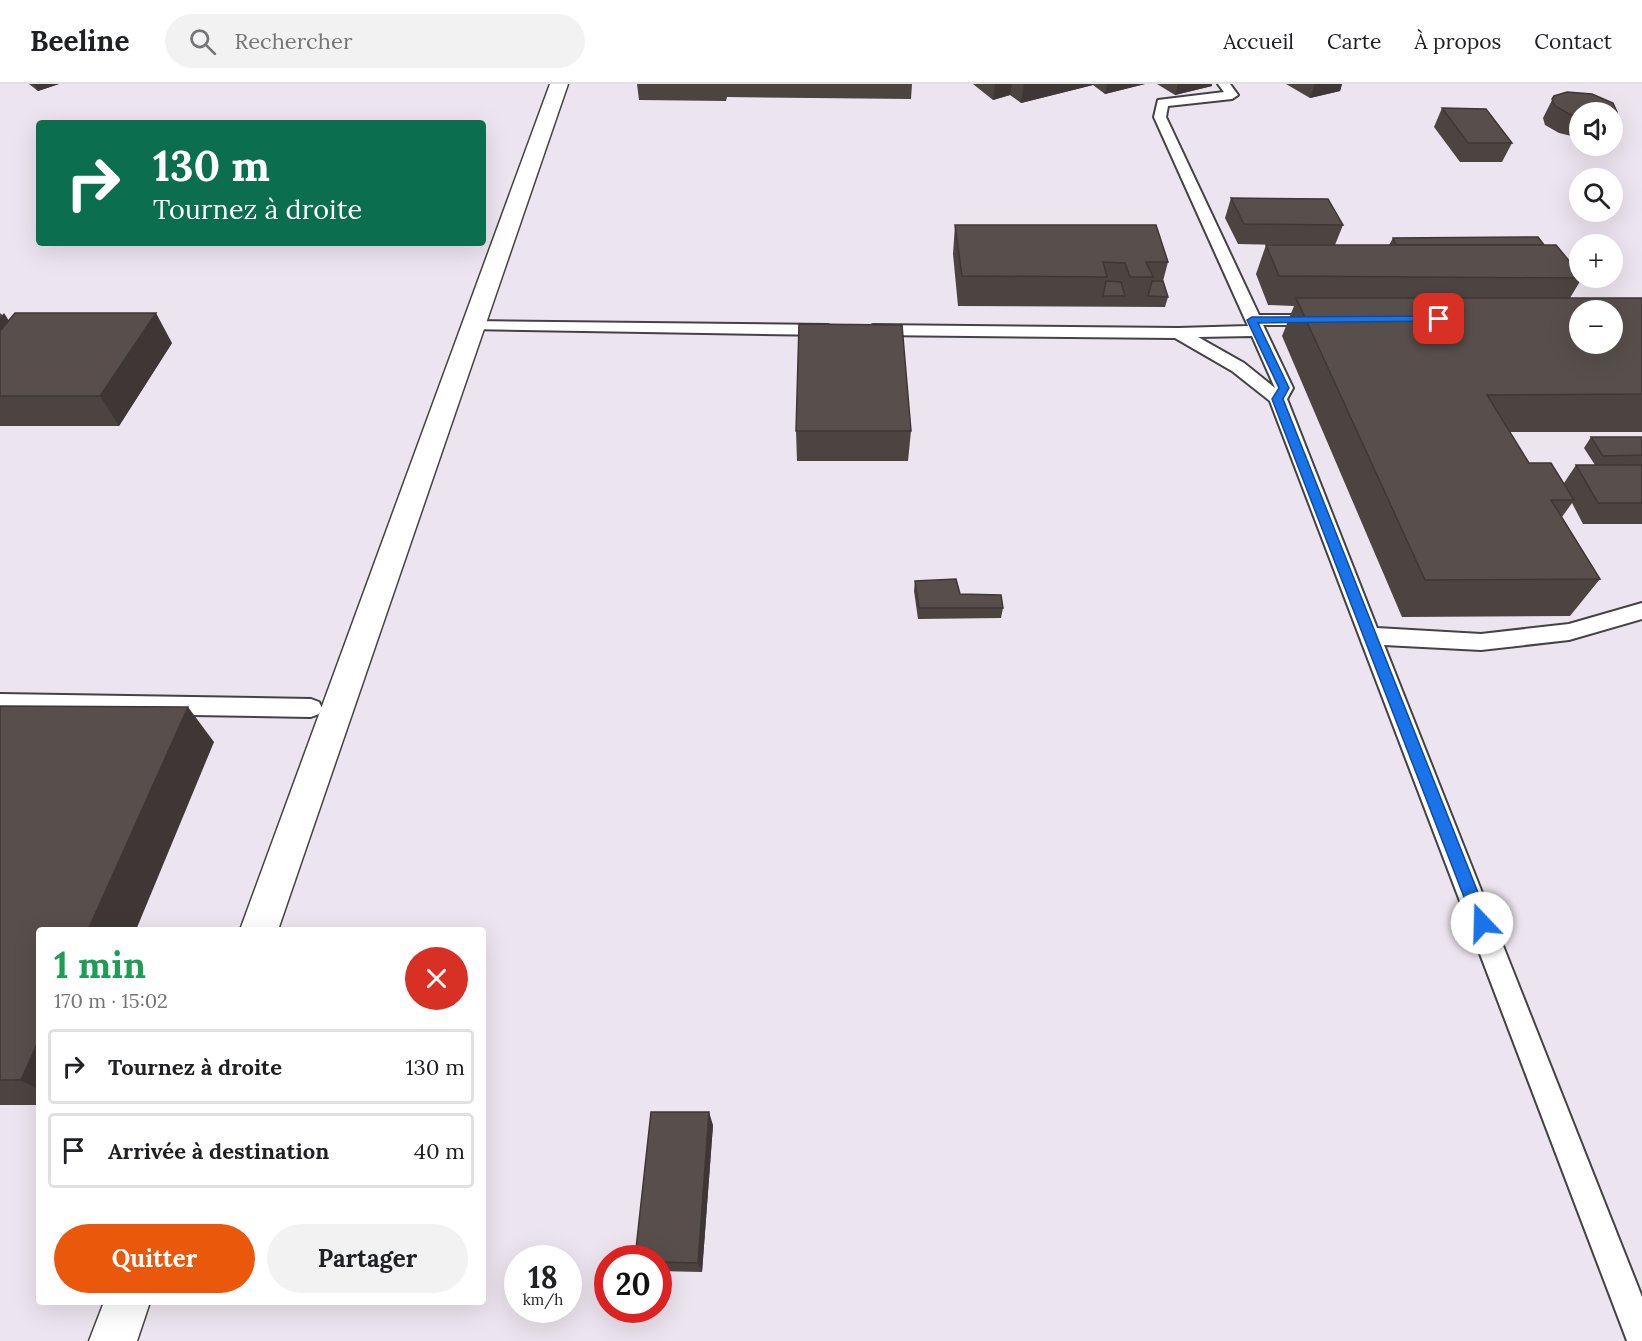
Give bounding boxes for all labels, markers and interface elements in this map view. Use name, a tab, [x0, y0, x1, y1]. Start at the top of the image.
search box	[165, 14, 585, 68]
text: Beeline	[30, 23, 129, 59]
icon: search	[186, 25, 219, 58]
text: Rechercher	[234, 27, 352, 55]
text: Accueil	[1223, 28, 1294, 55]
text: Carte	[1327, 28, 1381, 55]
text: À propos	[1414, 28, 1501, 55]
text: Contact	[1534, 28, 1612, 55]
map controls	[1569, 102, 1623, 354]
button: sound	[1569, 102, 1623, 156]
text: 130 m	[153, 139, 270, 193]
icon: right	[54, 144, 132, 222]
button: search	[1569, 168, 1623, 222]
text: Tournez à droite	[153, 192, 362, 226]
button: +	[1569, 234, 1623, 288]
pin	[1413, 293, 1464, 344]
button: −	[1569, 300, 1623, 354]
icon: arrive	[1422, 302, 1455, 335]
position arrow	[1450, 891, 1514, 955]
text: 1 min	[54, 942, 146, 988]
button: close	[405, 947, 468, 1010]
text: 170 m · 15:02	[54, 988, 168, 1013]
icon: right	[57, 1050, 90, 1083]
text: Tournez à droite	[108, 1053, 282, 1081]
text: 130 m	[406, 1053, 465, 1081]
icon: arrive	[57, 1134, 90, 1167]
text: Arrivée à destination	[108, 1137, 329, 1165]
text: 40 m	[414, 1137, 465, 1165]
button: Quitter	[54, 1224, 255, 1293]
button: Partager	[267, 1224, 468, 1293]
speed limit sign: 20	[594, 1245, 672, 1323]
text: 18	[528, 1258, 558, 1296]
text: km/h	[523, 1290, 563, 1309]

